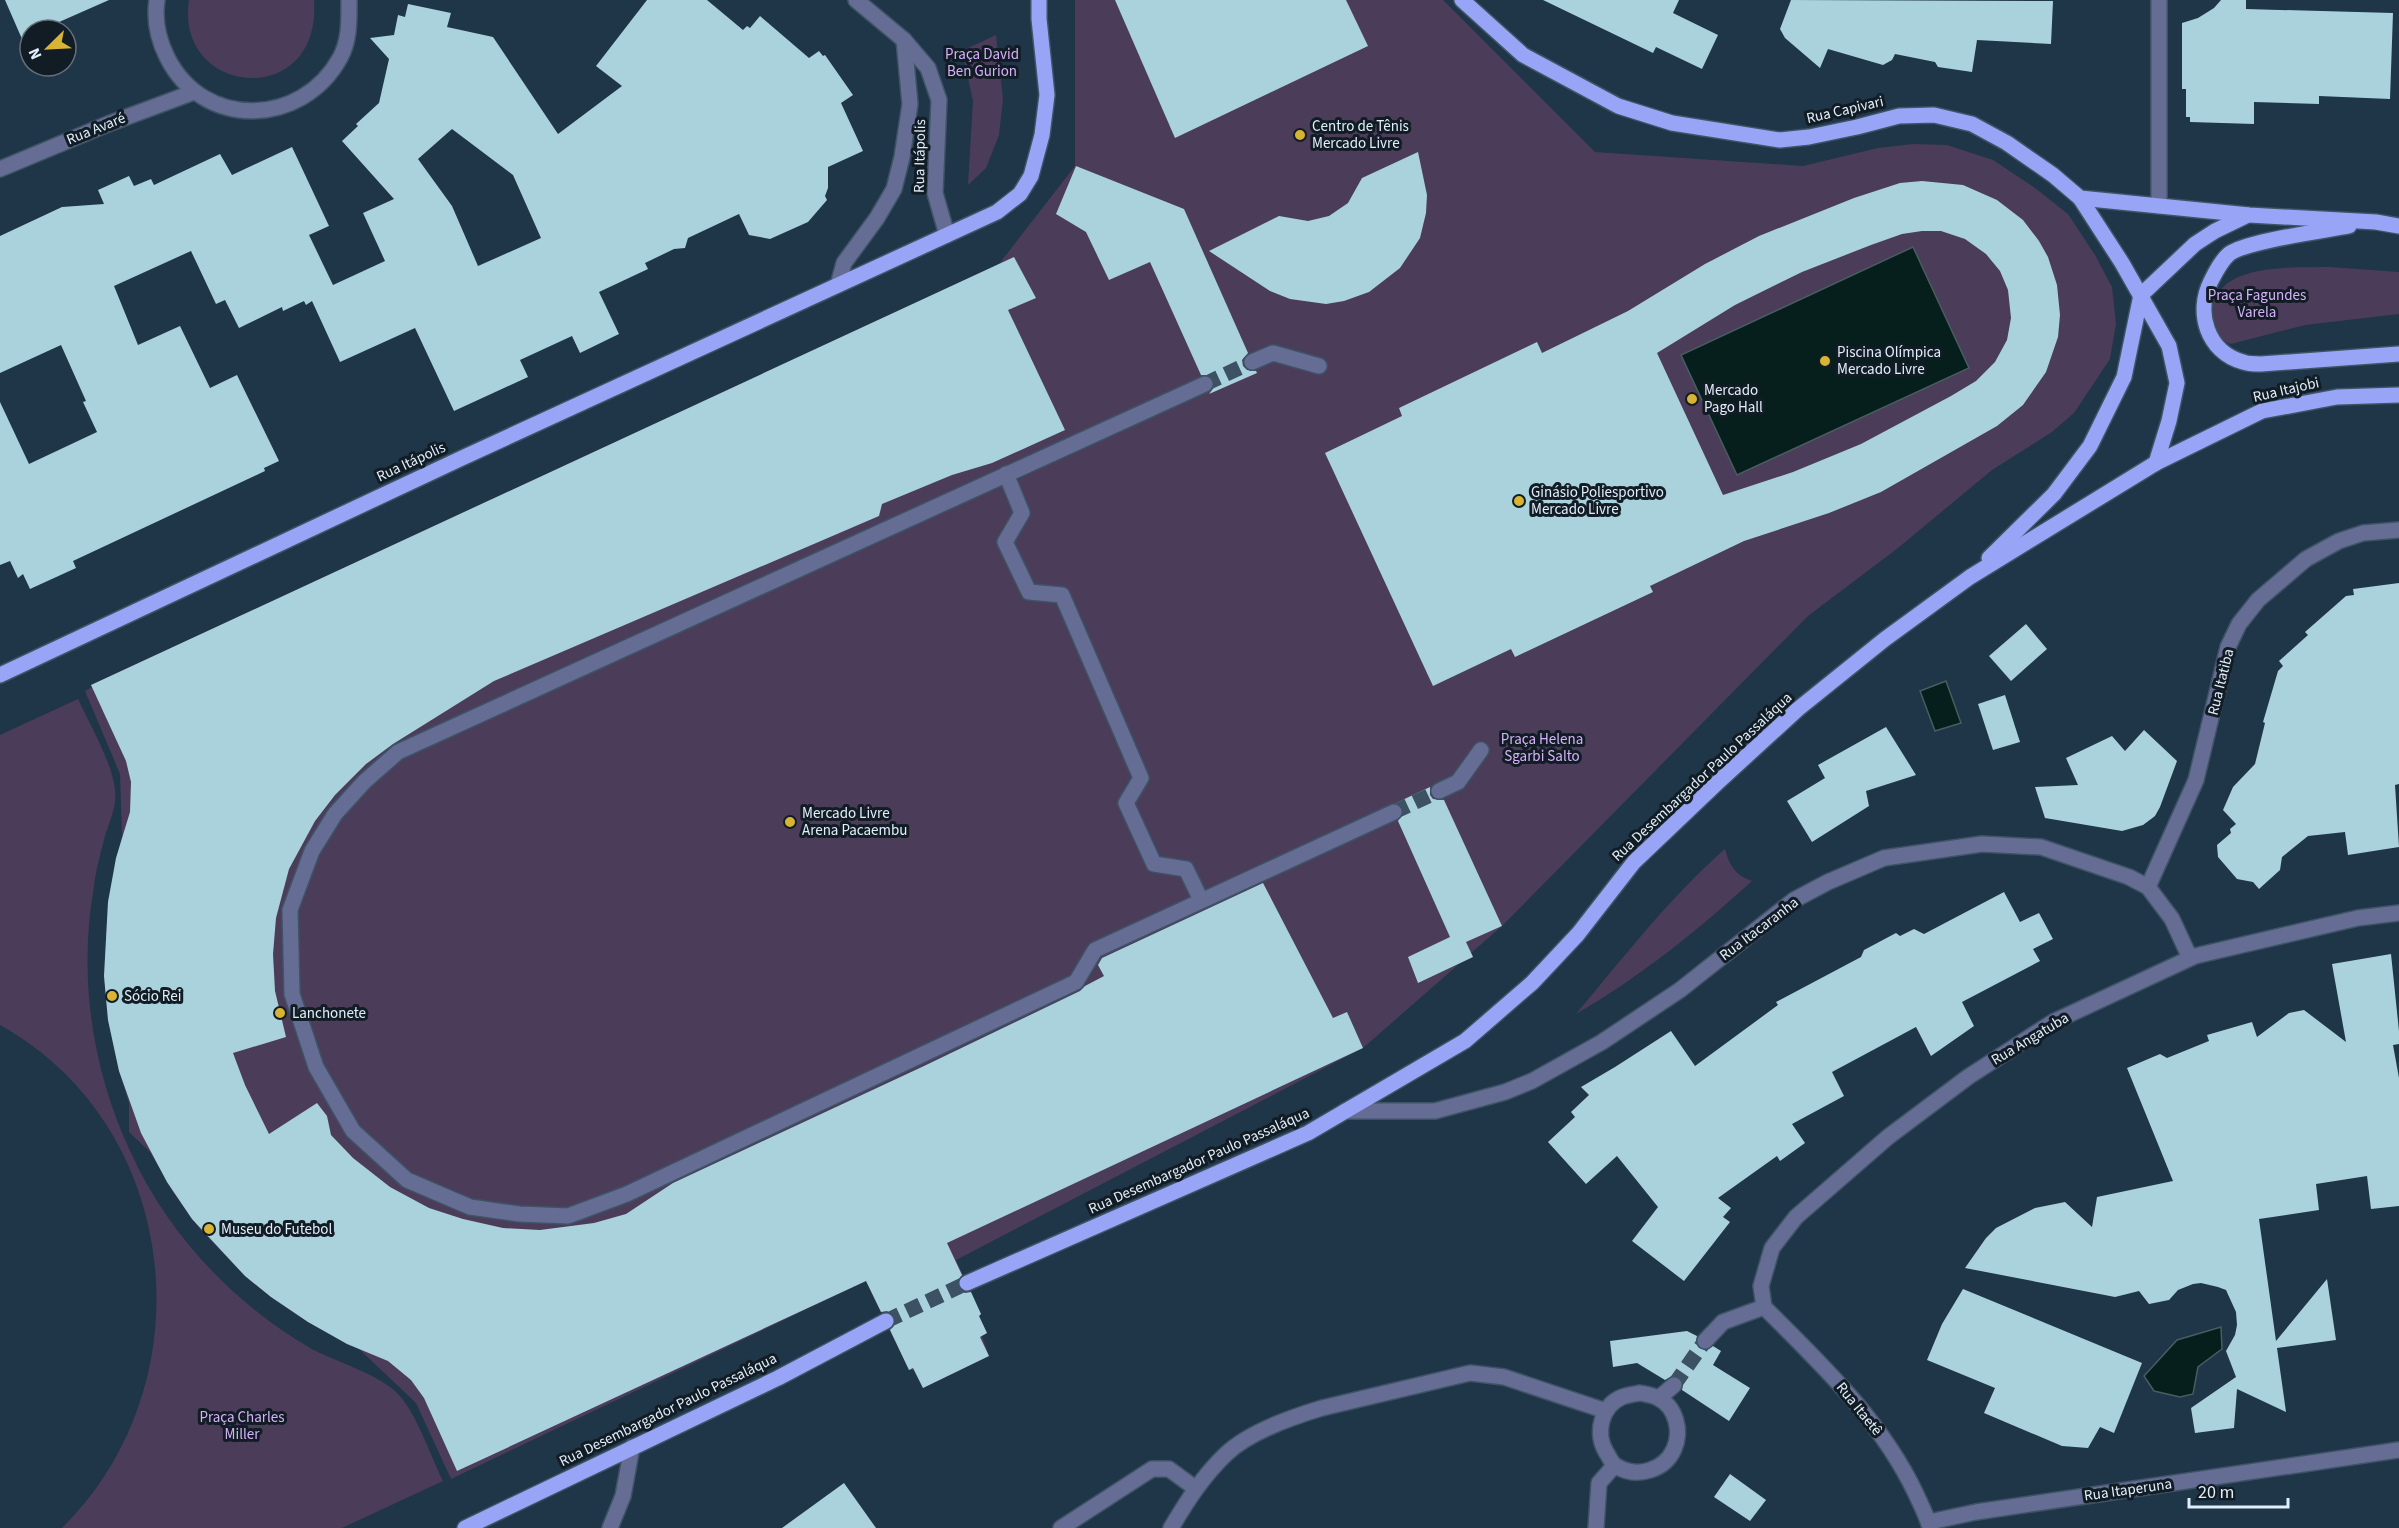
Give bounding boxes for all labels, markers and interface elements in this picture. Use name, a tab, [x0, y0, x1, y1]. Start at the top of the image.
north arrow	[18, 18, 78, 78]
text: N	[23, 44, 47, 63]
park label: Praça David Ben Gurion	[945, 44, 1019, 82]
street label: Rua Capivari	[1804, 91, 1886, 129]
street label: Rua Avaré	[63, 108, 129, 150]
place label: Centro de Tênis Mercado Livre	[1312, 116, 1409, 154]
street label: Rua Itápolis	[909, 119, 931, 193]
marker: Centro de Tênis Mercado Livre	[1293, 128, 1307, 142]
park label: Praça Fagundes Varela	[2208, 285, 2306, 323]
place label: Piscina Olímpica Mercado Livre	[1837, 342, 1941, 380]
marker: Piscina Olímpica Mercado Livre	[1818, 354, 1832, 368]
street label: Rua Itajobi	[2251, 372, 2321, 408]
place label: Mercado Pago Hall	[1704, 380, 1763, 418]
marker: Mercado Pago Hall	[1685, 392, 1699, 406]
street label: Rua Itápolis	[373, 437, 449, 487]
place label: Ginásio Poliesportivo Mercado Livre	[1531, 482, 1664, 520]
marker: Ginásio Poliesportivo Mercado Livre	[1512, 494, 1526, 508]
street label: Rua Itatiba	[2203, 647, 2239, 717]
street label: Rua Desembargador Paulo Passaláqua	[1607, 688, 1797, 866]
park label: Praça Helena Sgarbi Salto	[1501, 729, 1583, 767]
place label: Mercado Livre Arena Pacaembu	[802, 803, 907, 841]
marker: Mercado Livre Arena Pacaembu	[783, 815, 797, 829]
street label: Rua Itacaranha	[1715, 892, 1803, 966]
place label: Sócio Rei	[124, 986, 181, 1007]
marker: Sócio Rei	[105, 989, 119, 1003]
place label: Lanchonete	[292, 1003, 366, 1024]
marker: Lanchonete	[273, 1006, 287, 1020]
street label: Rua Angatuba	[1987, 1008, 2073, 1070]
street label: Rua Desembargador Paulo Passaláqua	[1085, 1103, 1313, 1219]
place label: Museu do Futebol	[221, 1219, 332, 1240]
marker: Museu do Futebol	[202, 1222, 216, 1236]
street label: Rua Desembargador Paulo Passaláqua	[556, 1348, 780, 1472]
street label: Rua Itaetê	[1831, 1378, 1887, 1440]
park label: Praça Charles Miller	[199, 1407, 285, 1445]
scale bar	[2189, 1471, 2288, 1509]
street label: Rua Itaperuna	[2083, 1473, 2173, 1507]
text: 20 m	[2198, 1480, 2234, 1505]

